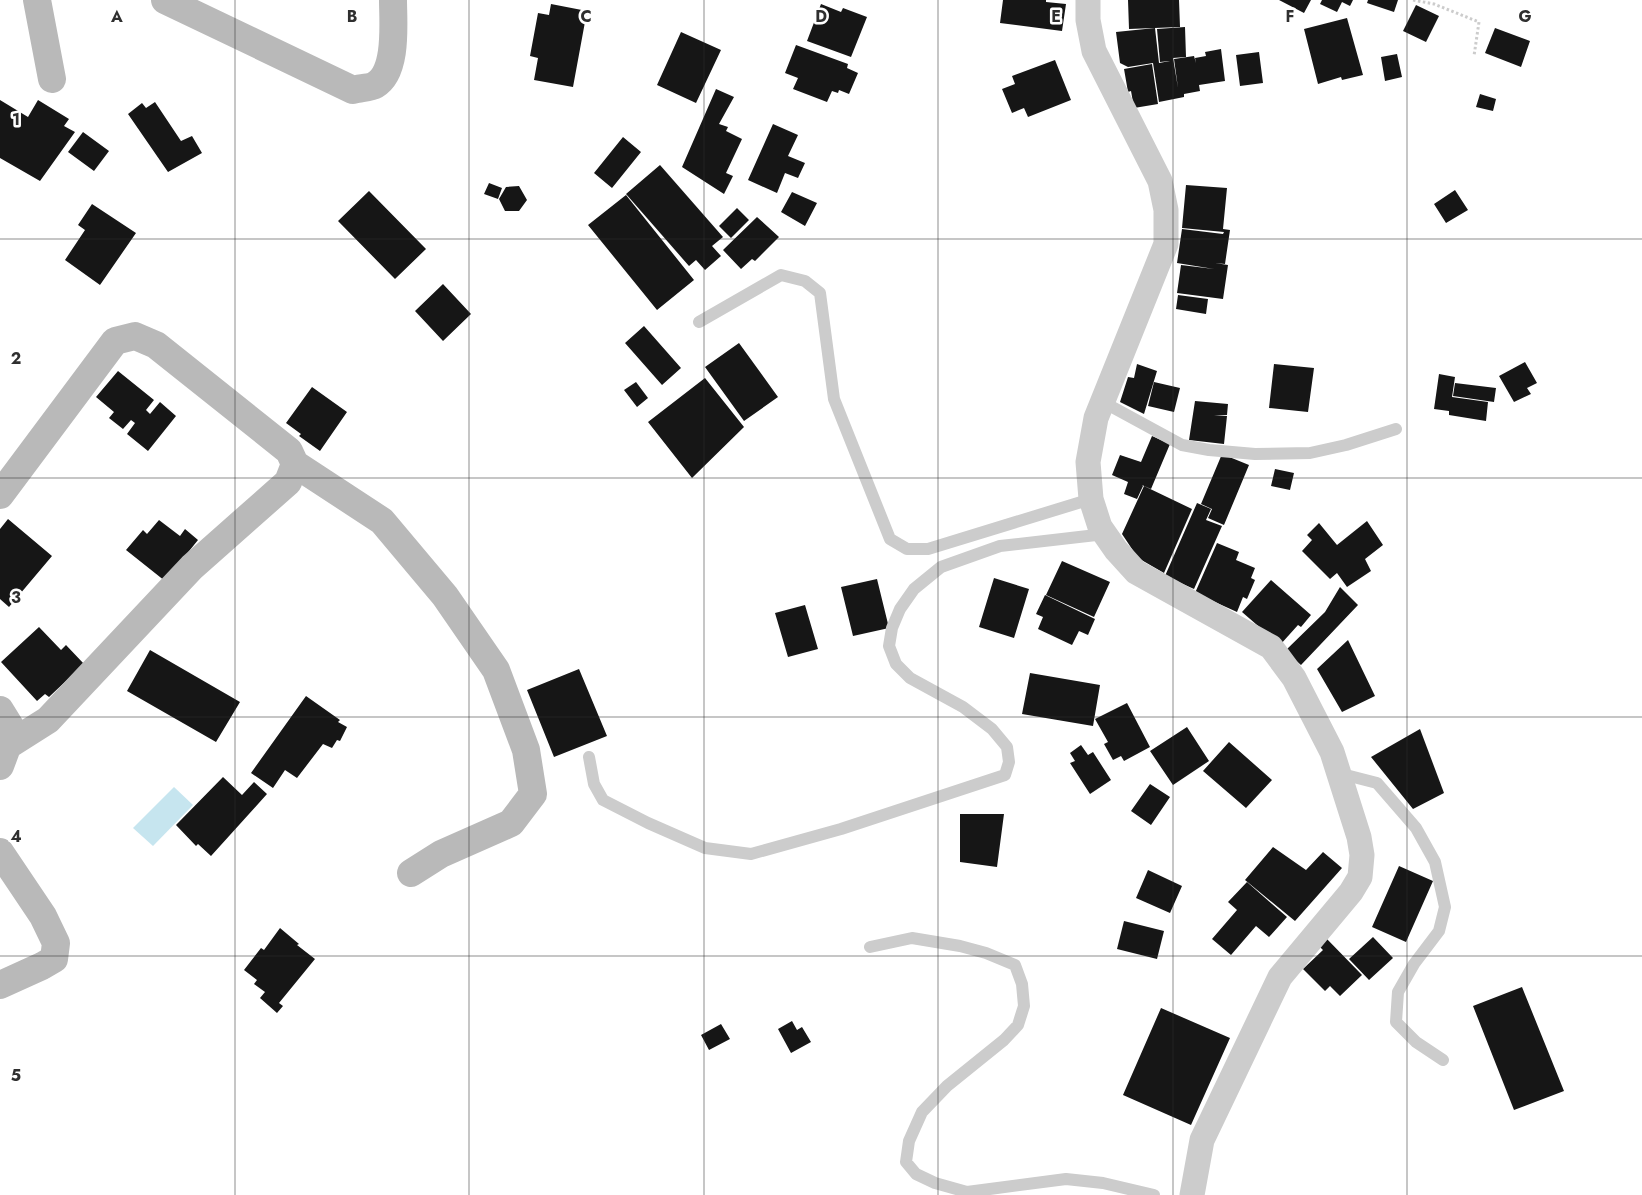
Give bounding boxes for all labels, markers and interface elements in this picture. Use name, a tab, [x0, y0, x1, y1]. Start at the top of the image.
text: A	[110, 5, 123, 28]
text: B	[347, 5, 357, 28]
text: C	[580, 5, 592, 28]
text: D	[815, 5, 827, 28]
text: E	[1051, 5, 1061, 28]
text: F	[1286, 5, 1294, 28]
text: G	[1518, 5, 1532, 28]
text: 1	[12, 108, 20, 131]
text: 2	[11, 347, 21, 370]
text: 3	[11, 586, 21, 609]
text: 4	[10, 825, 22, 848]
text: 5	[11, 1064, 21, 1087]

